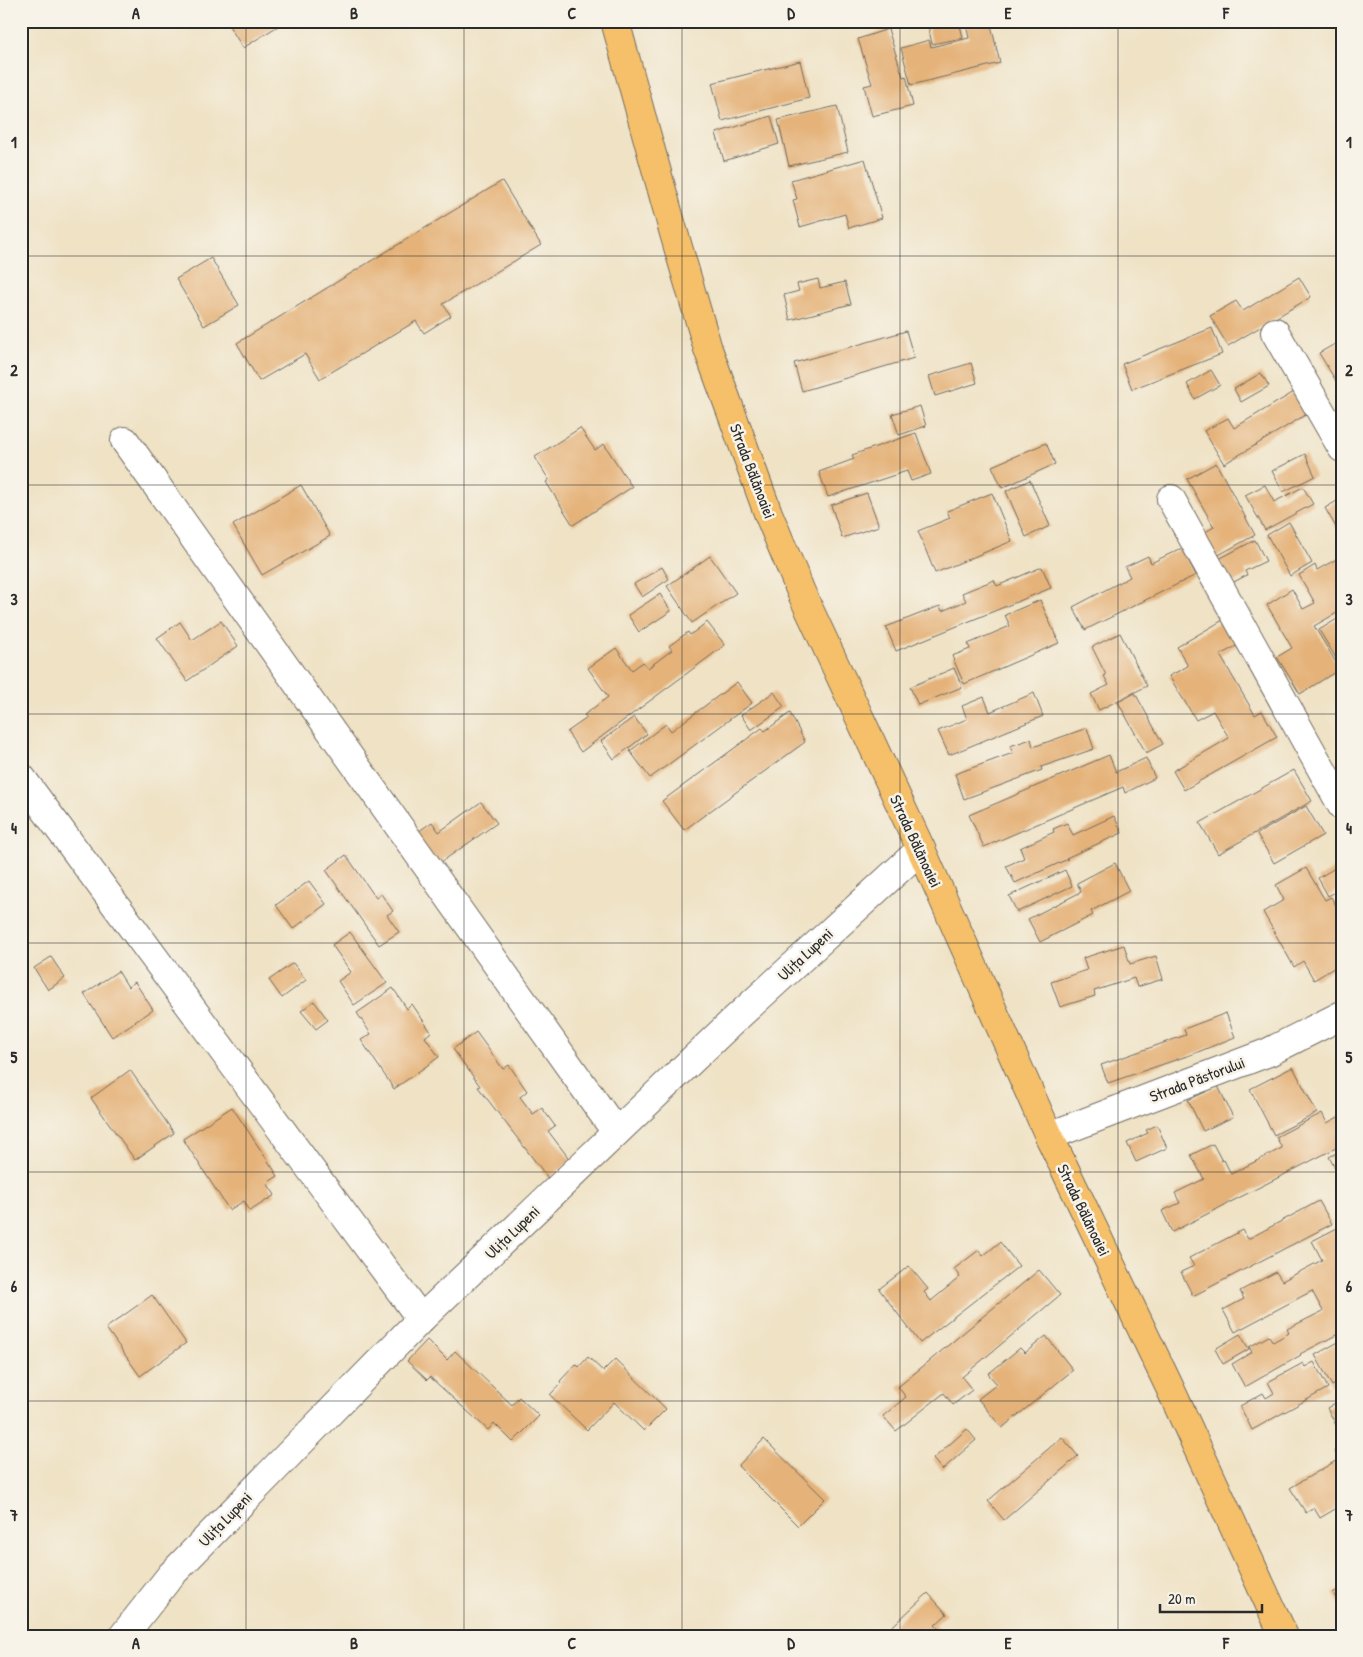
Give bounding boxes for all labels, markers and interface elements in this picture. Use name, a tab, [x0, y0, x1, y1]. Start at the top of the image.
text: A	[132, 2, 140, 24]
text: B	[350, 2, 358, 24]
text: C	[568, 2, 577, 24]
text: D	[787, 2, 795, 24]
text: E	[1004, 2, 1012, 24]
text: F	[1222, 2, 1230, 24]
text: 1	[11, 131, 17, 153]
text: 1	[1346, 131, 1352, 153]
text: 2	[10, 359, 18, 381]
text: 2	[1345, 359, 1353, 381]
street label: Strada Bălănoaiei	[725, 420, 781, 522]
text: 3	[10, 588, 18, 610]
text: 3	[1345, 588, 1353, 610]
street label: Strada Bălănoaiei	[885, 791, 947, 891]
text: 4	[11, 817, 17, 839]
text: 4	[1346, 817, 1352, 839]
street label: Ulița Lupeni	[772, 923, 838, 985]
text: 5	[11, 1046, 18, 1068]
text: 5	[1346, 1046, 1353, 1068]
street label: Strada Păstorului	[1146, 1051, 1248, 1107]
street label: Strada Bălănoaiei	[1052, 1160, 1116, 1260]
street label: Ulița Lupeni	[480, 1200, 544, 1264]
text: 6	[11, 1275, 18, 1297]
text: 6	[1346, 1275, 1353, 1297]
street label: Ulița Lupeni	[193, 1487, 257, 1551]
text: 7	[9, 1504, 18, 1526]
text: 7	[1344, 1504, 1353, 1526]
scale bar	[1160, 1582, 1263, 1614]
text: 20 m	[1168, 1588, 1195, 1609]
text: A	[132, 1632, 140, 1654]
text: B	[350, 1632, 358, 1654]
text: C	[568, 1632, 577, 1654]
text: D	[787, 1632, 795, 1654]
text: E	[1004, 1632, 1012, 1654]
text: F	[1222, 1632, 1230, 1654]

